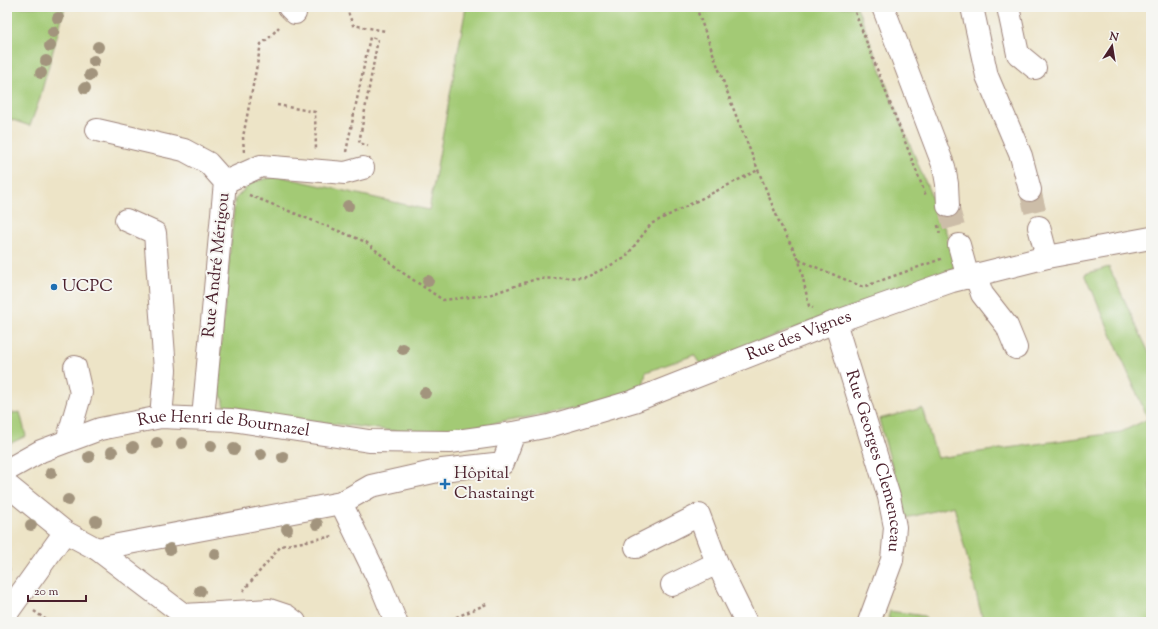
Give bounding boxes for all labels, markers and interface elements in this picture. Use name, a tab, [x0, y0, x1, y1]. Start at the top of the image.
north arrow	[1092, 26, 1132, 66]
text: N	[1107, 28, 1120, 46]
street label: Rue André Mérigou	[197, 191, 237, 339]
place label: UCPC	[62, 275, 113, 299]
marker: UCPC	[49, 282, 59, 292]
street label: Rue des Vignes	[743, 305, 855, 368]
street label: Rue Georges Clemenceau	[839, 367, 907, 553]
street label: Rue Henri de Bournazel	[135, 405, 312, 444]
place label: Hôpital Chastaingt	[454, 462, 535, 506]
marker: Hôpital Chastaingt	[439, 478, 451, 490]
scale bar	[28, 577, 86, 603]
text: 20 m	[34, 583, 59, 601]

